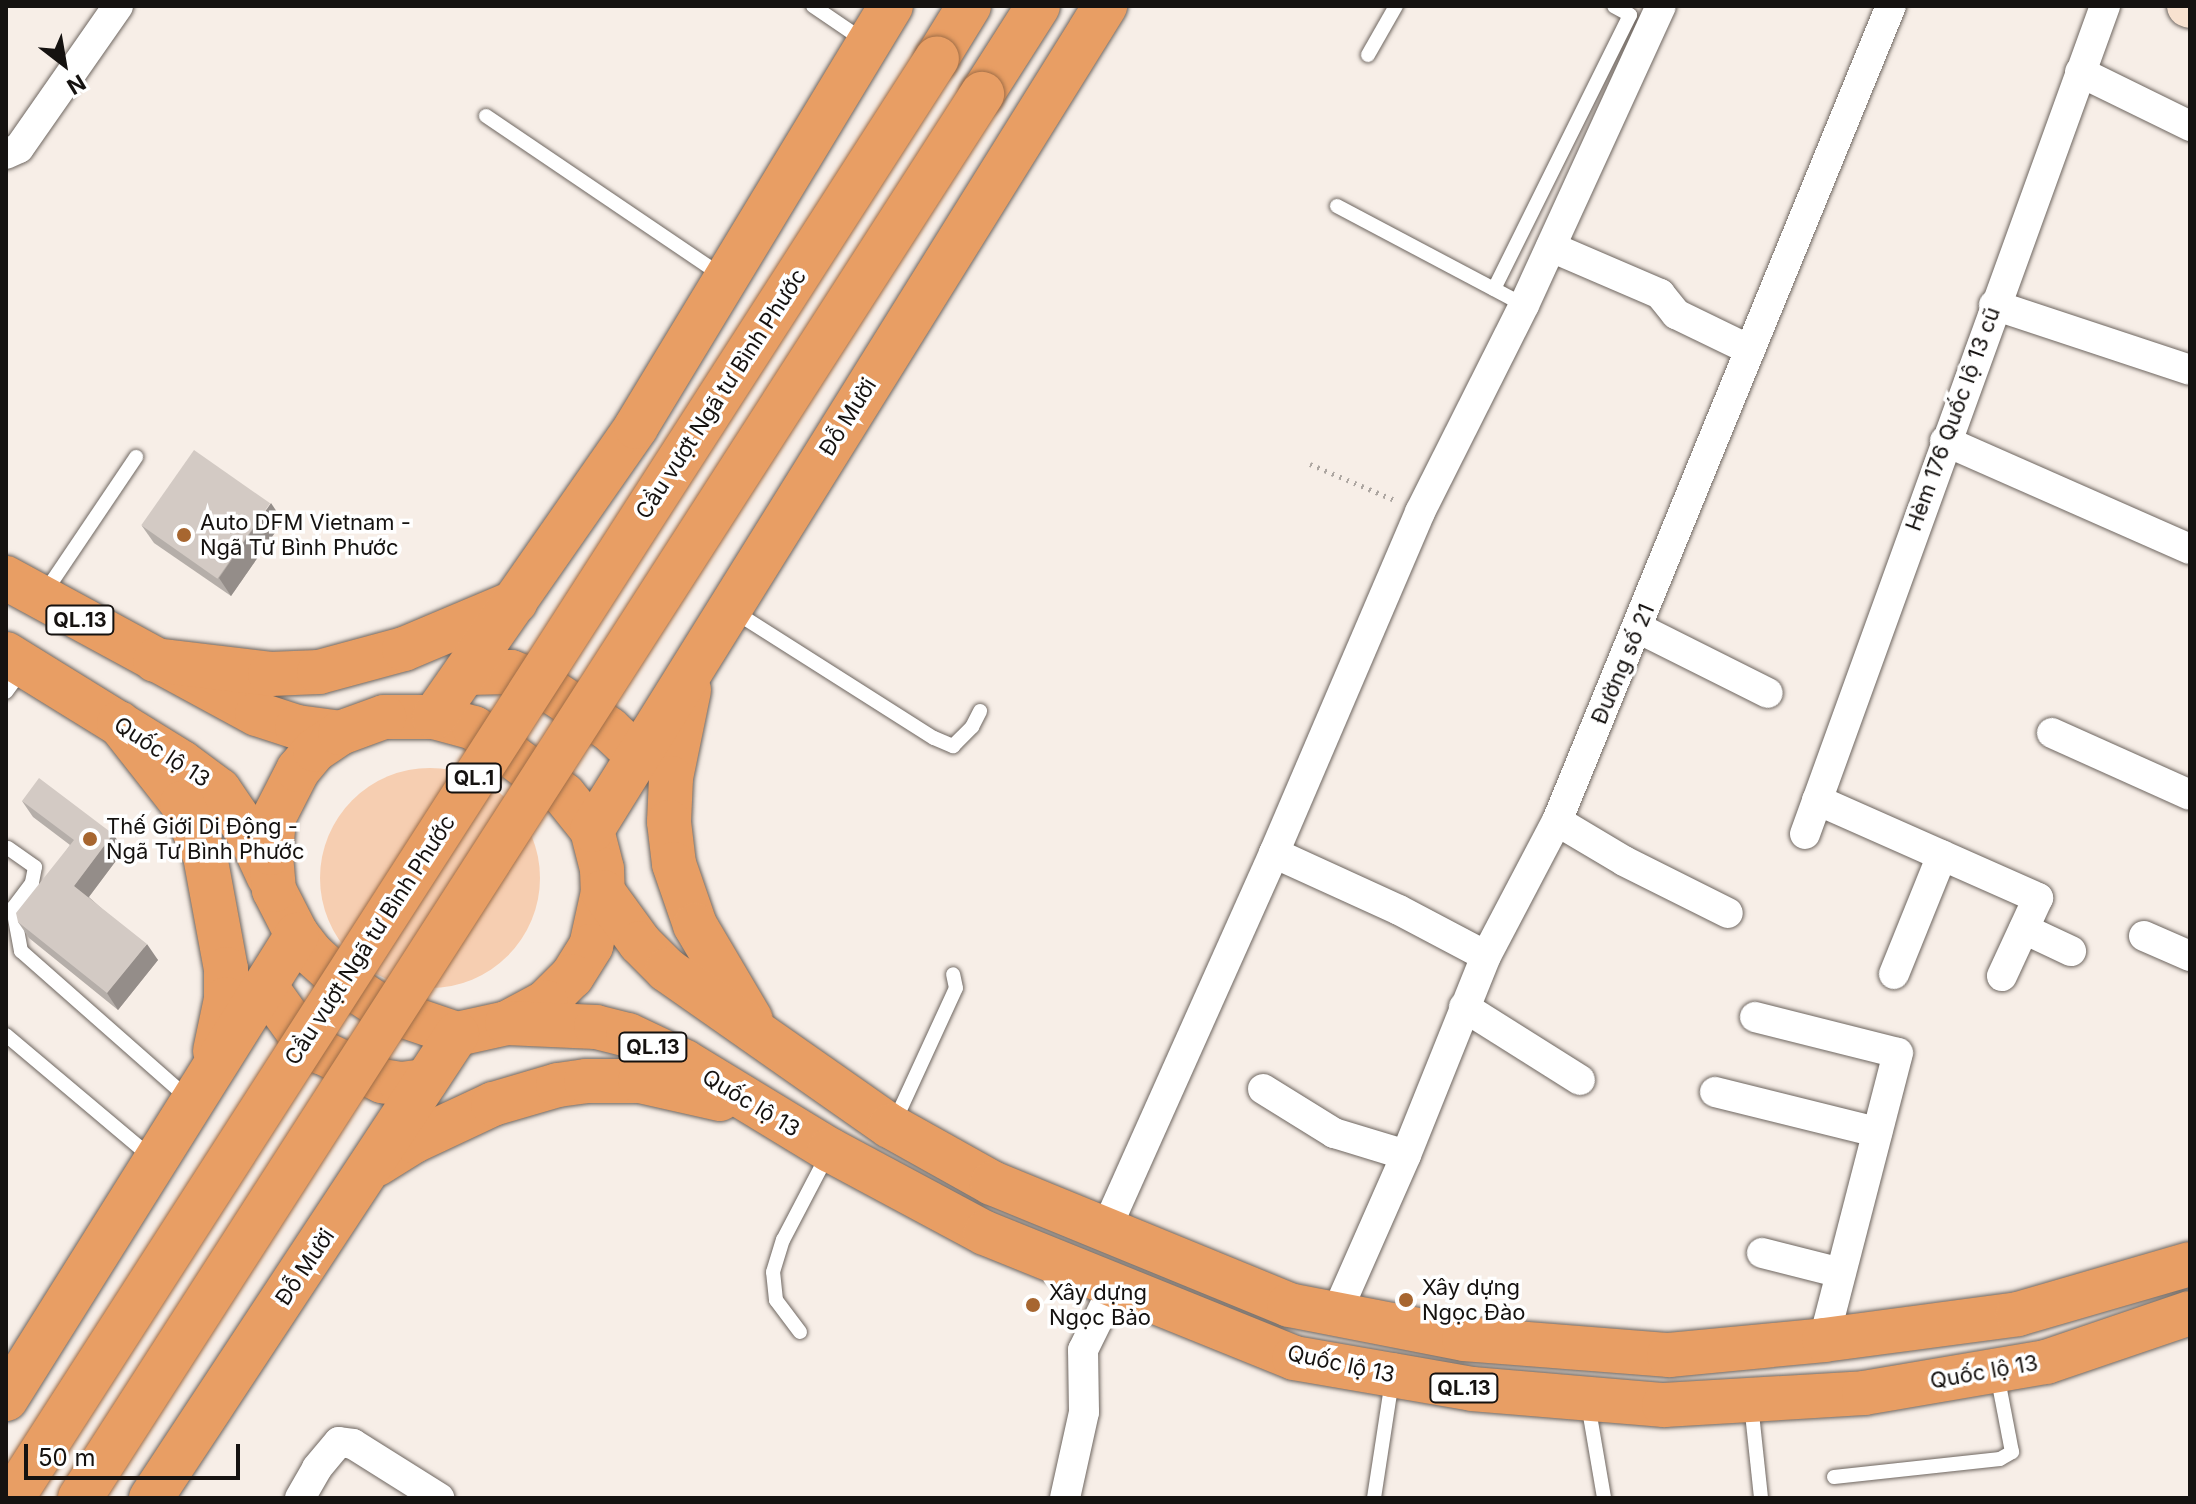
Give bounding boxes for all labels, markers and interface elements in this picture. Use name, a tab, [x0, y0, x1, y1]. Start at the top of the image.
north arrow	[24, 24, 104, 104]
text: N	[62, 69, 90, 100]
street label: Cầu vượt Ngã tư Bình Phước	[630, 264, 812, 524]
street label: Hèm 176 Quốc lộ 13 cũ	[1900, 303, 2006, 535]
street label: Đỗ Mười	[814, 373, 882, 461]
place label: Auto DFM Vietnam - Ngã Tư Bình Phước	[200, 509, 411, 560]
marker: Auto DFM Vietnam - Ngã Tư Bình Phước	[175, 526, 193, 544]
street label: Đường số 21	[1586, 600, 1660, 728]
road number: QL.13	[44, 604, 116, 636]
street label: Quốc lộ 13	[109, 711, 215, 793]
road number: QL.1	[444, 762, 504, 794]
street label: Cầu vượt Ngã tư Bình Phước	[279, 810, 461, 1070]
place label: Thế Giới Di Động - Ngã Tư Bình Phước	[106, 813, 305, 864]
marker: Thế Giới Di Động - Ngã Tư Bình Phước	[81, 830, 99, 848]
road number: QL.13	[617, 1031, 689, 1063]
street label: Quốc lộ 13	[697, 1064, 805, 1142]
street label: Đỗ Mười	[270, 1224, 340, 1310]
place label: Xây dựng Ngọc Đào	[1422, 1274, 1525, 1326]
place label: Xây dựng Ngọc Bảo	[1049, 1279, 1151, 1330]
marker: Xây dựng Ngọc Đào	[1397, 1291, 1415, 1309]
marker: Xây dựng Ngọc Bảo	[1024, 1296, 1042, 1314]
street label: Quốc lộ 13	[1285, 1340, 1397, 1388]
street label: Quốc lộ 13	[1928, 1350, 2040, 1394]
road number: QL.13	[1428, 1372, 1500, 1404]
scale bar	[28, 1428, 244, 1478]
text: 50 m	[38, 1443, 96, 1472]

